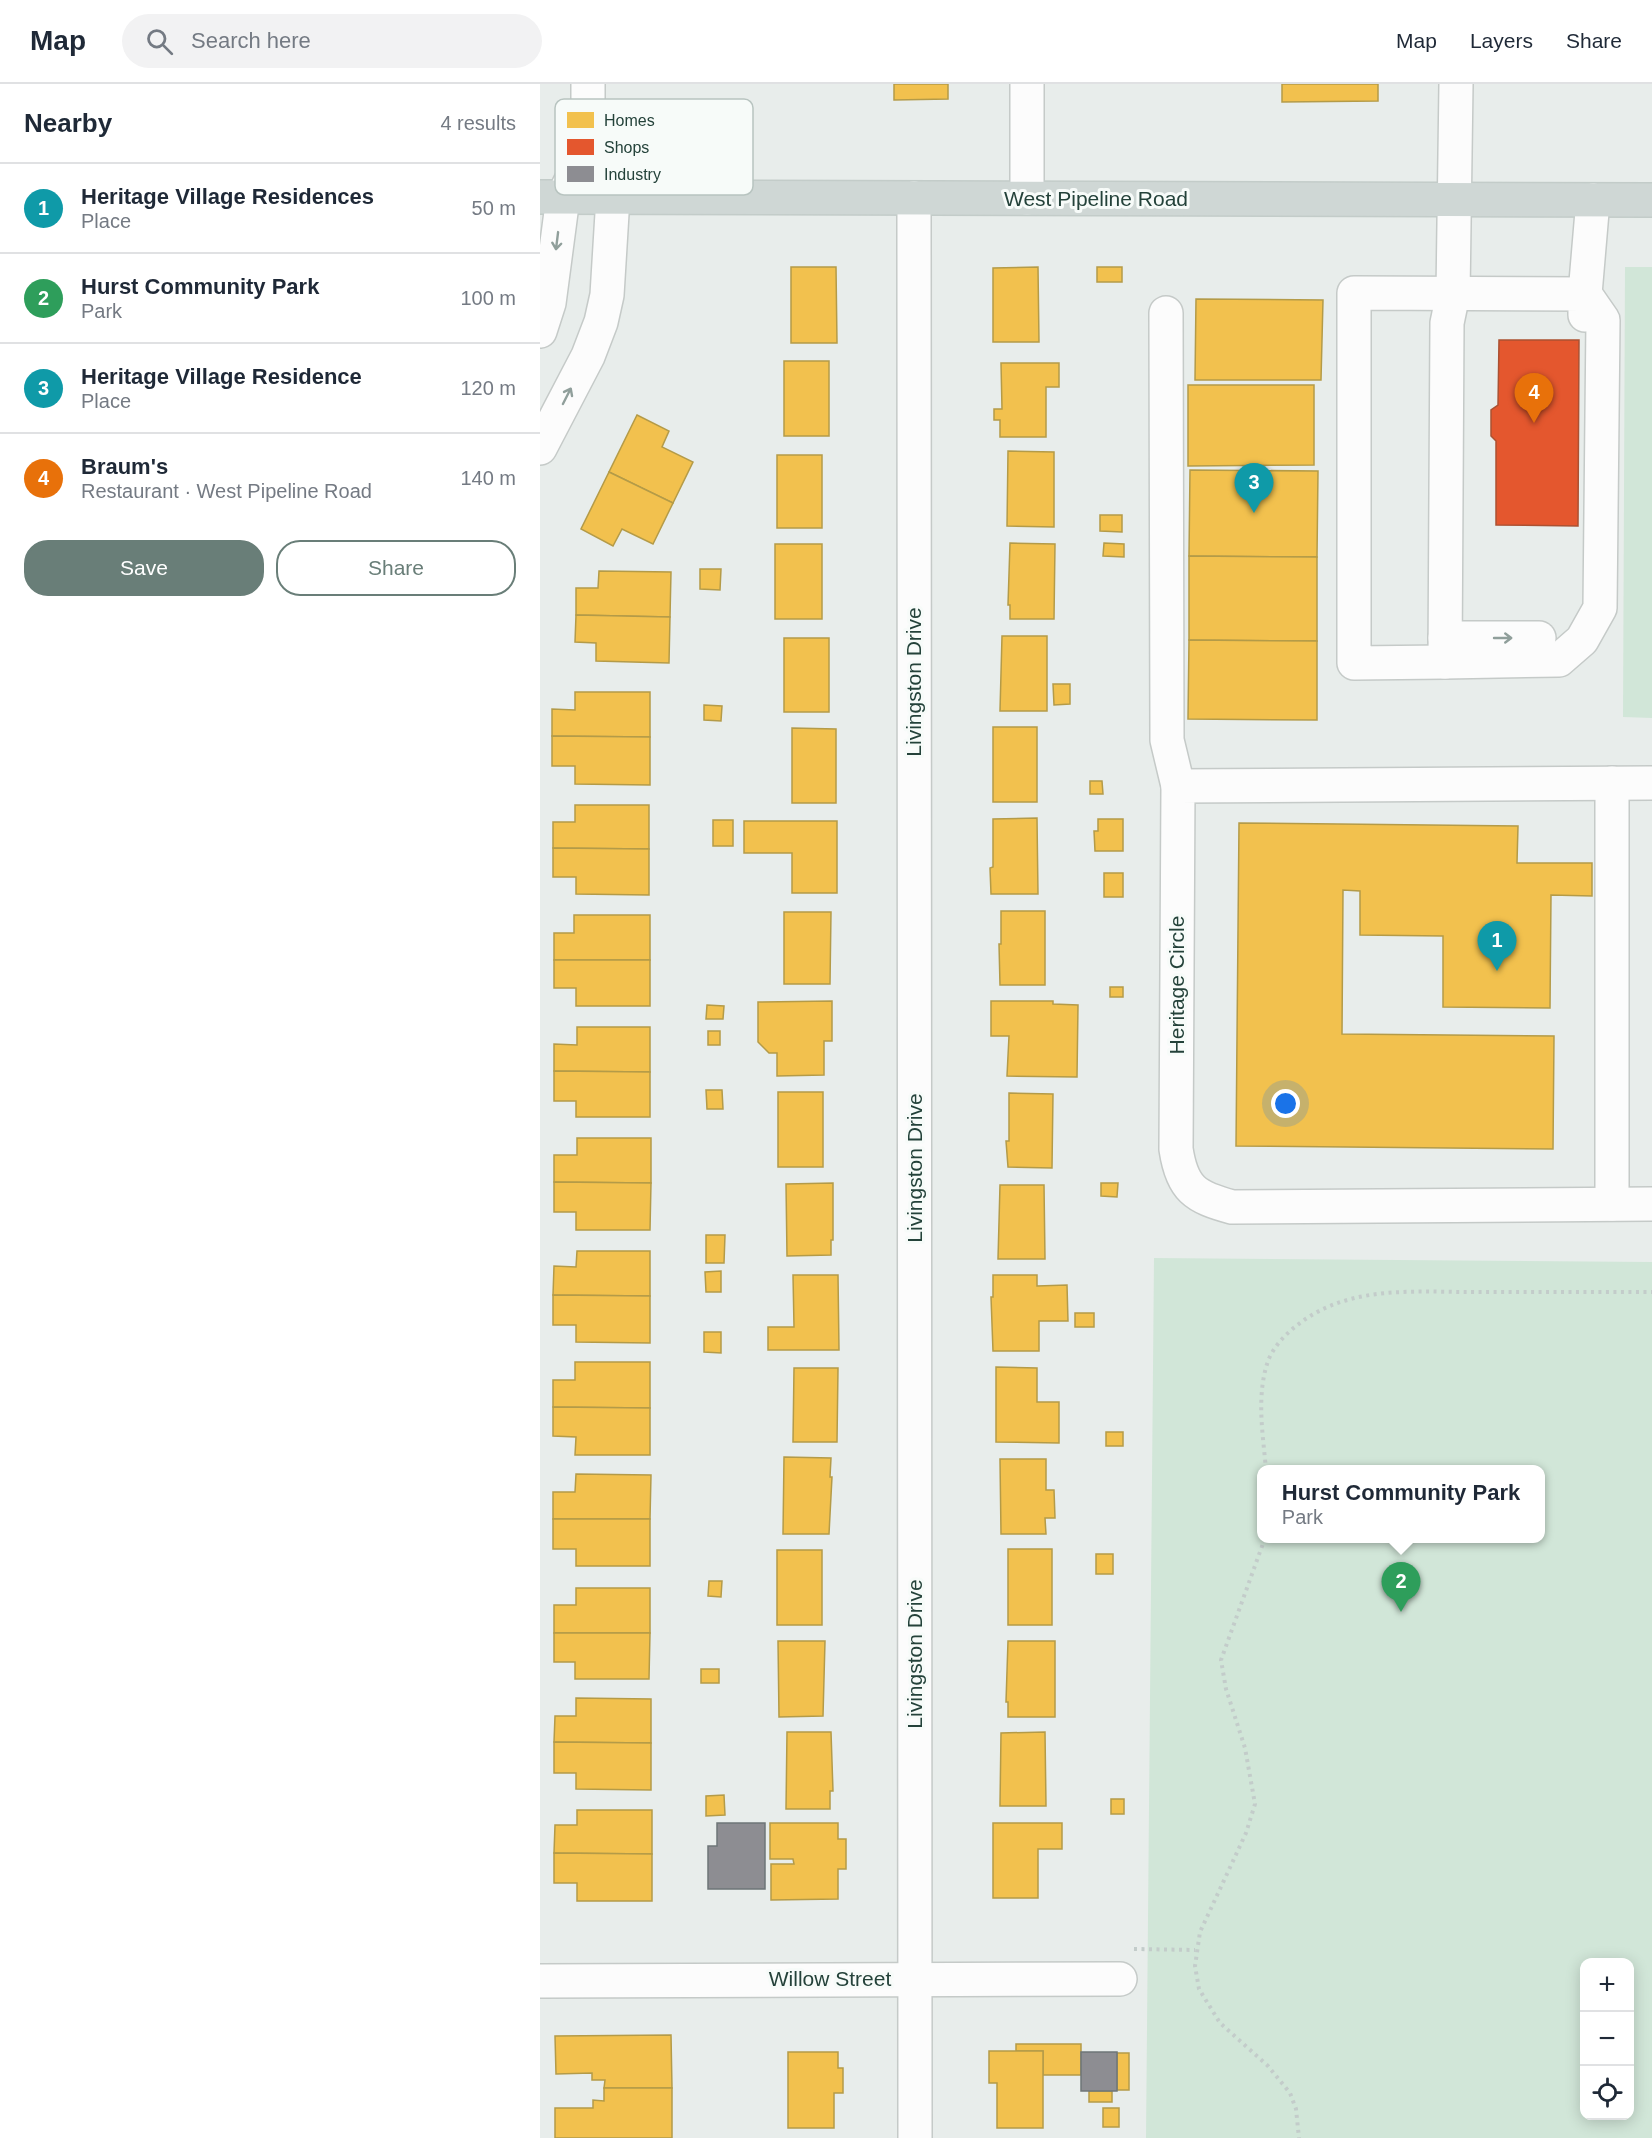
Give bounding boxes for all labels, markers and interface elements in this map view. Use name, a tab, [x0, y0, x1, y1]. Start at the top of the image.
search box	[122, 14, 542, 68]
text: Map	[30, 25, 86, 56]
icon: search	[143, 25, 176, 58]
text: Search here	[191, 28, 311, 53]
text: Map	[1396, 29, 1437, 52]
text: Layers	[1470, 29, 1533, 52]
text: Share	[1566, 29, 1622, 52]
legend	[555, 99, 753, 195]
text: Nearby	[24, 108, 112, 138]
text: 4 results	[440, 112, 516, 134]
text: Homes	[604, 112, 655, 129]
text: Shops	[604, 139, 649, 156]
text: Industry	[604, 166, 661, 183]
text: Heritage Village Residences	[81, 184, 374, 209]
street label: West Pipeline Road	[1004, 187, 1188, 210]
text: 1	[38, 197, 49, 219]
text: 50 m	[472, 197, 516, 219]
text: Place	[81, 210, 131, 232]
one-way arrow	[551, 230, 562, 250]
text: Hurst Community Park	[81, 274, 319, 299]
text: 2	[38, 287, 49, 309]
text: 100 m	[460, 287, 516, 309]
text: Park	[81, 300, 122, 322]
text: Heritage Village Residence	[81, 364, 362, 389]
pin: 4	[1514, 374, 1554, 423]
text: 3	[38, 377, 49, 399]
text: 120 m	[460, 377, 516, 399]
one-way arrow	[562, 388, 574, 406]
text: Place	[81, 390, 131, 412]
text: Braum's	[81, 454, 168, 479]
pin: 3	[1234, 464, 1274, 513]
text: 4	[38, 467, 49, 489]
text: 140 m	[460, 467, 516, 489]
text: Restaurant · West Pipeline Road	[81, 480, 372, 502]
button: Save	[24, 540, 264, 596]
button: Share	[276, 540, 516, 596]
street label: Livingston Drive	[902, 607, 925, 757]
one-way arrow	[1493, 632, 1513, 644]
street label: Heritage Circle	[1165, 916, 1188, 1054]
pin: 1	[1478, 922, 1516, 971]
your location	[1271, 1089, 1300, 1118]
street label: Livingston Drive	[903, 1093, 926, 1243]
popup	[1257, 1465, 1545, 1543]
text: Hurst Community Park	[1282, 1480, 1520, 1505]
text: Park	[1282, 1506, 1323, 1528]
pin: 2	[1382, 1562, 1420, 1612]
street label: Livingston Drive	[903, 1579, 926, 1729]
map controls	[1580, 1958, 1634, 2120]
button: +	[1580, 1958, 1634, 2012]
street label: Willow Street	[769, 1967, 891, 1990]
button: −	[1580, 2012, 1634, 2066]
button: locate	[1580, 2066, 1634, 2120]

